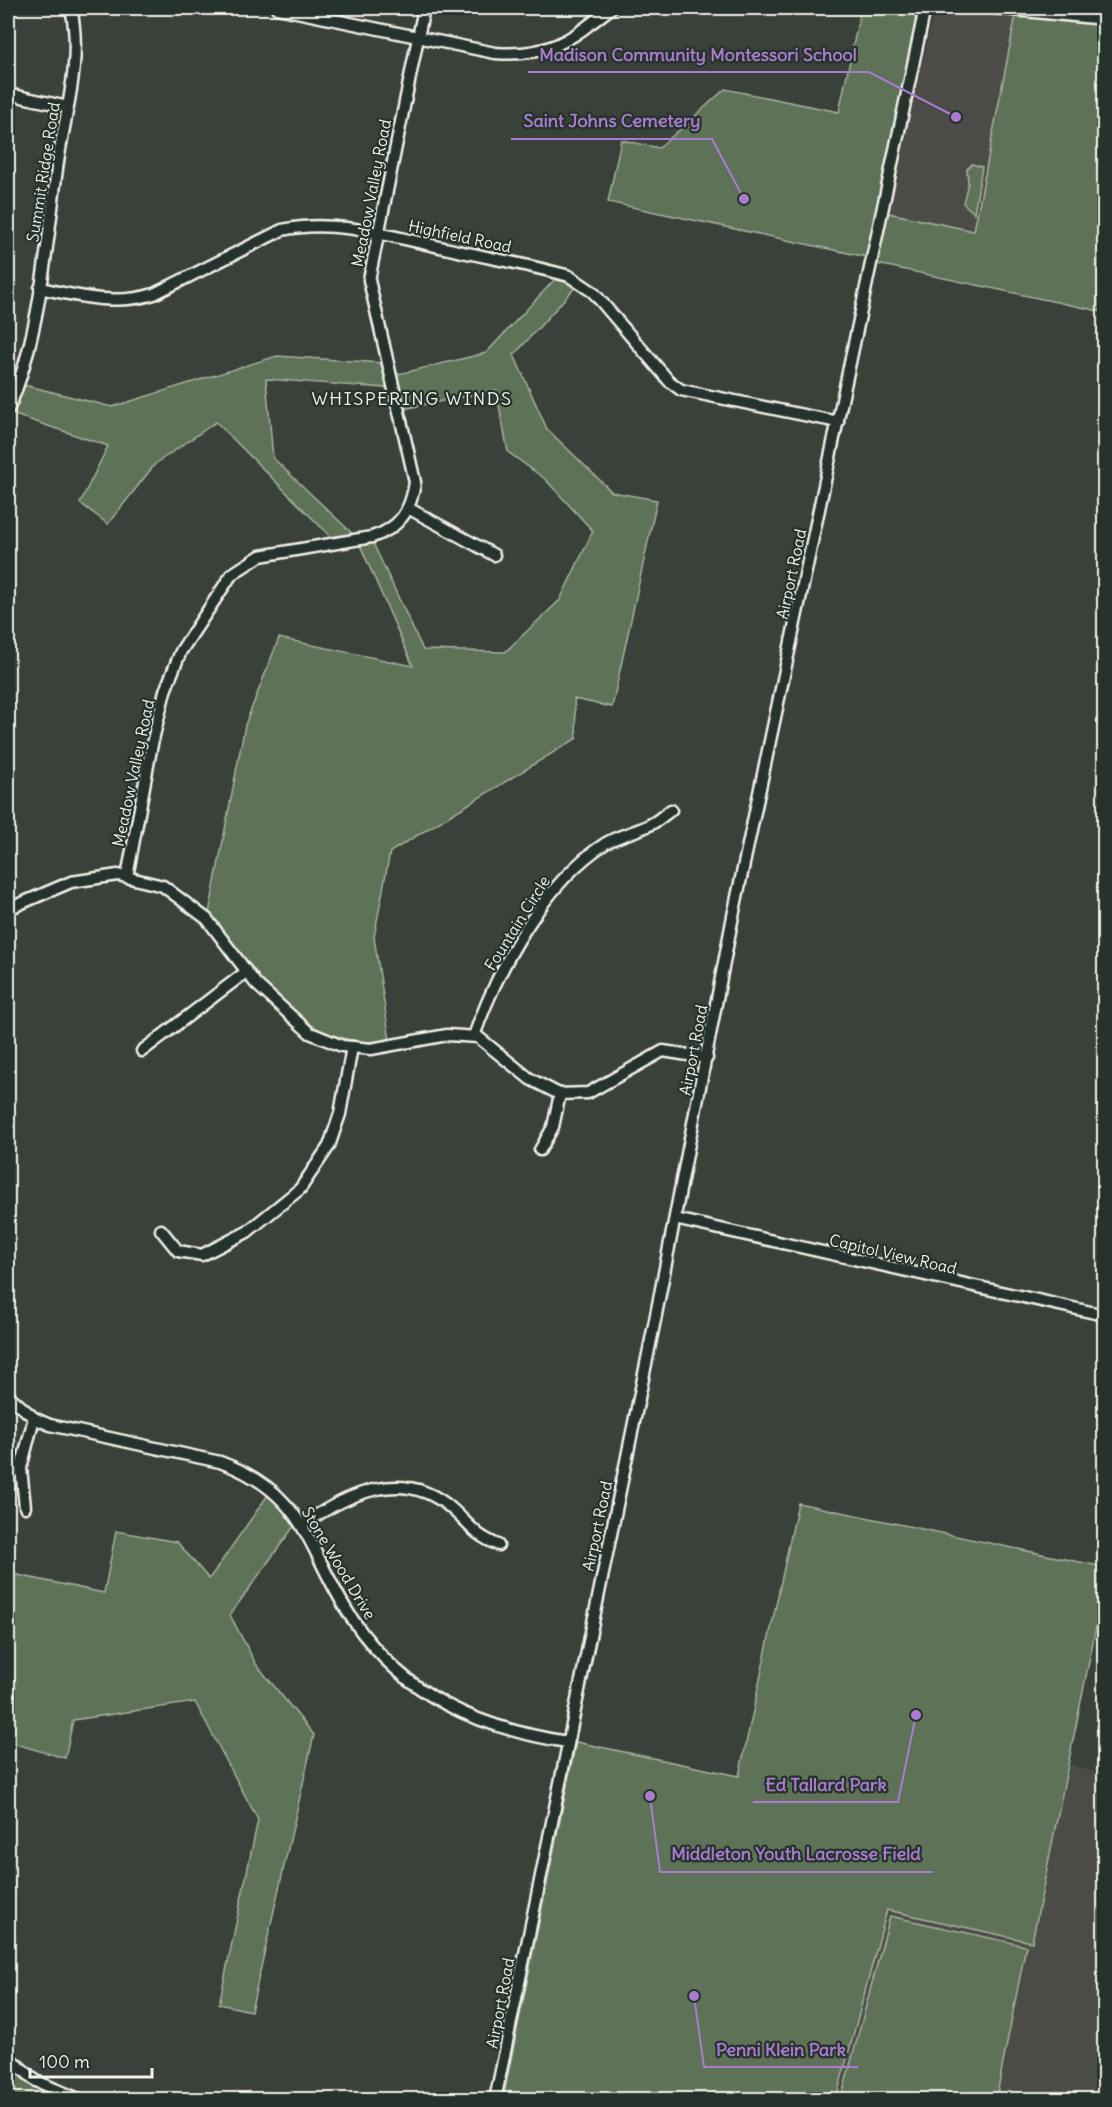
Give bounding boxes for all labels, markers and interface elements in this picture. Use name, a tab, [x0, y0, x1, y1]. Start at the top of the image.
callout: Madison Community Montessori School	[528, 36, 869, 72]
text: Madison Community Montessori School	[539, 43, 857, 66]
street label: Summit Ridge Road	[22, 101, 64, 243]
callout: Saint Johns Cemetery	[511, 103, 712, 139]
text: Saint Johns Cemetery	[523, 109, 701, 132]
street label: Meadow Valley Road	[347, 117, 395, 269]
street label: Highfield Road	[407, 215, 513, 257]
district label: WHISPERING WINDS	[312, 387, 512, 410]
street label: Airport Road	[772, 527, 810, 621]
street label: Meadow Valley Road	[108, 698, 158, 848]
street label: Fountain Circle	[480, 872, 554, 974]
street label: Airport Road	[674, 1003, 712, 1097]
street label: Capitol View Road	[827, 1230, 959, 1278]
street label: Airport Road	[578, 1479, 616, 1573]
street label: Stone Wood Drive	[298, 1503, 380, 1623]
callout: Ed Tallard Park	[753, 1766, 898, 1802]
text: Ed Tallard Park	[765, 1773, 887, 1796]
callout: Middleton Youth Lacrosse Field	[660, 1836, 933, 1872]
text: Middleton Youth Lacrosse Field	[671, 1842, 921, 1865]
street label: Airport Road	[481, 1956, 519, 2050]
callout: Penni Klein Park	[704, 2031, 858, 2067]
text: Penni Klein Park	[716, 2038, 846, 2061]
scale bar	[30, 2041, 152, 2079]
text: 100 m	[39, 2050, 90, 2073]

